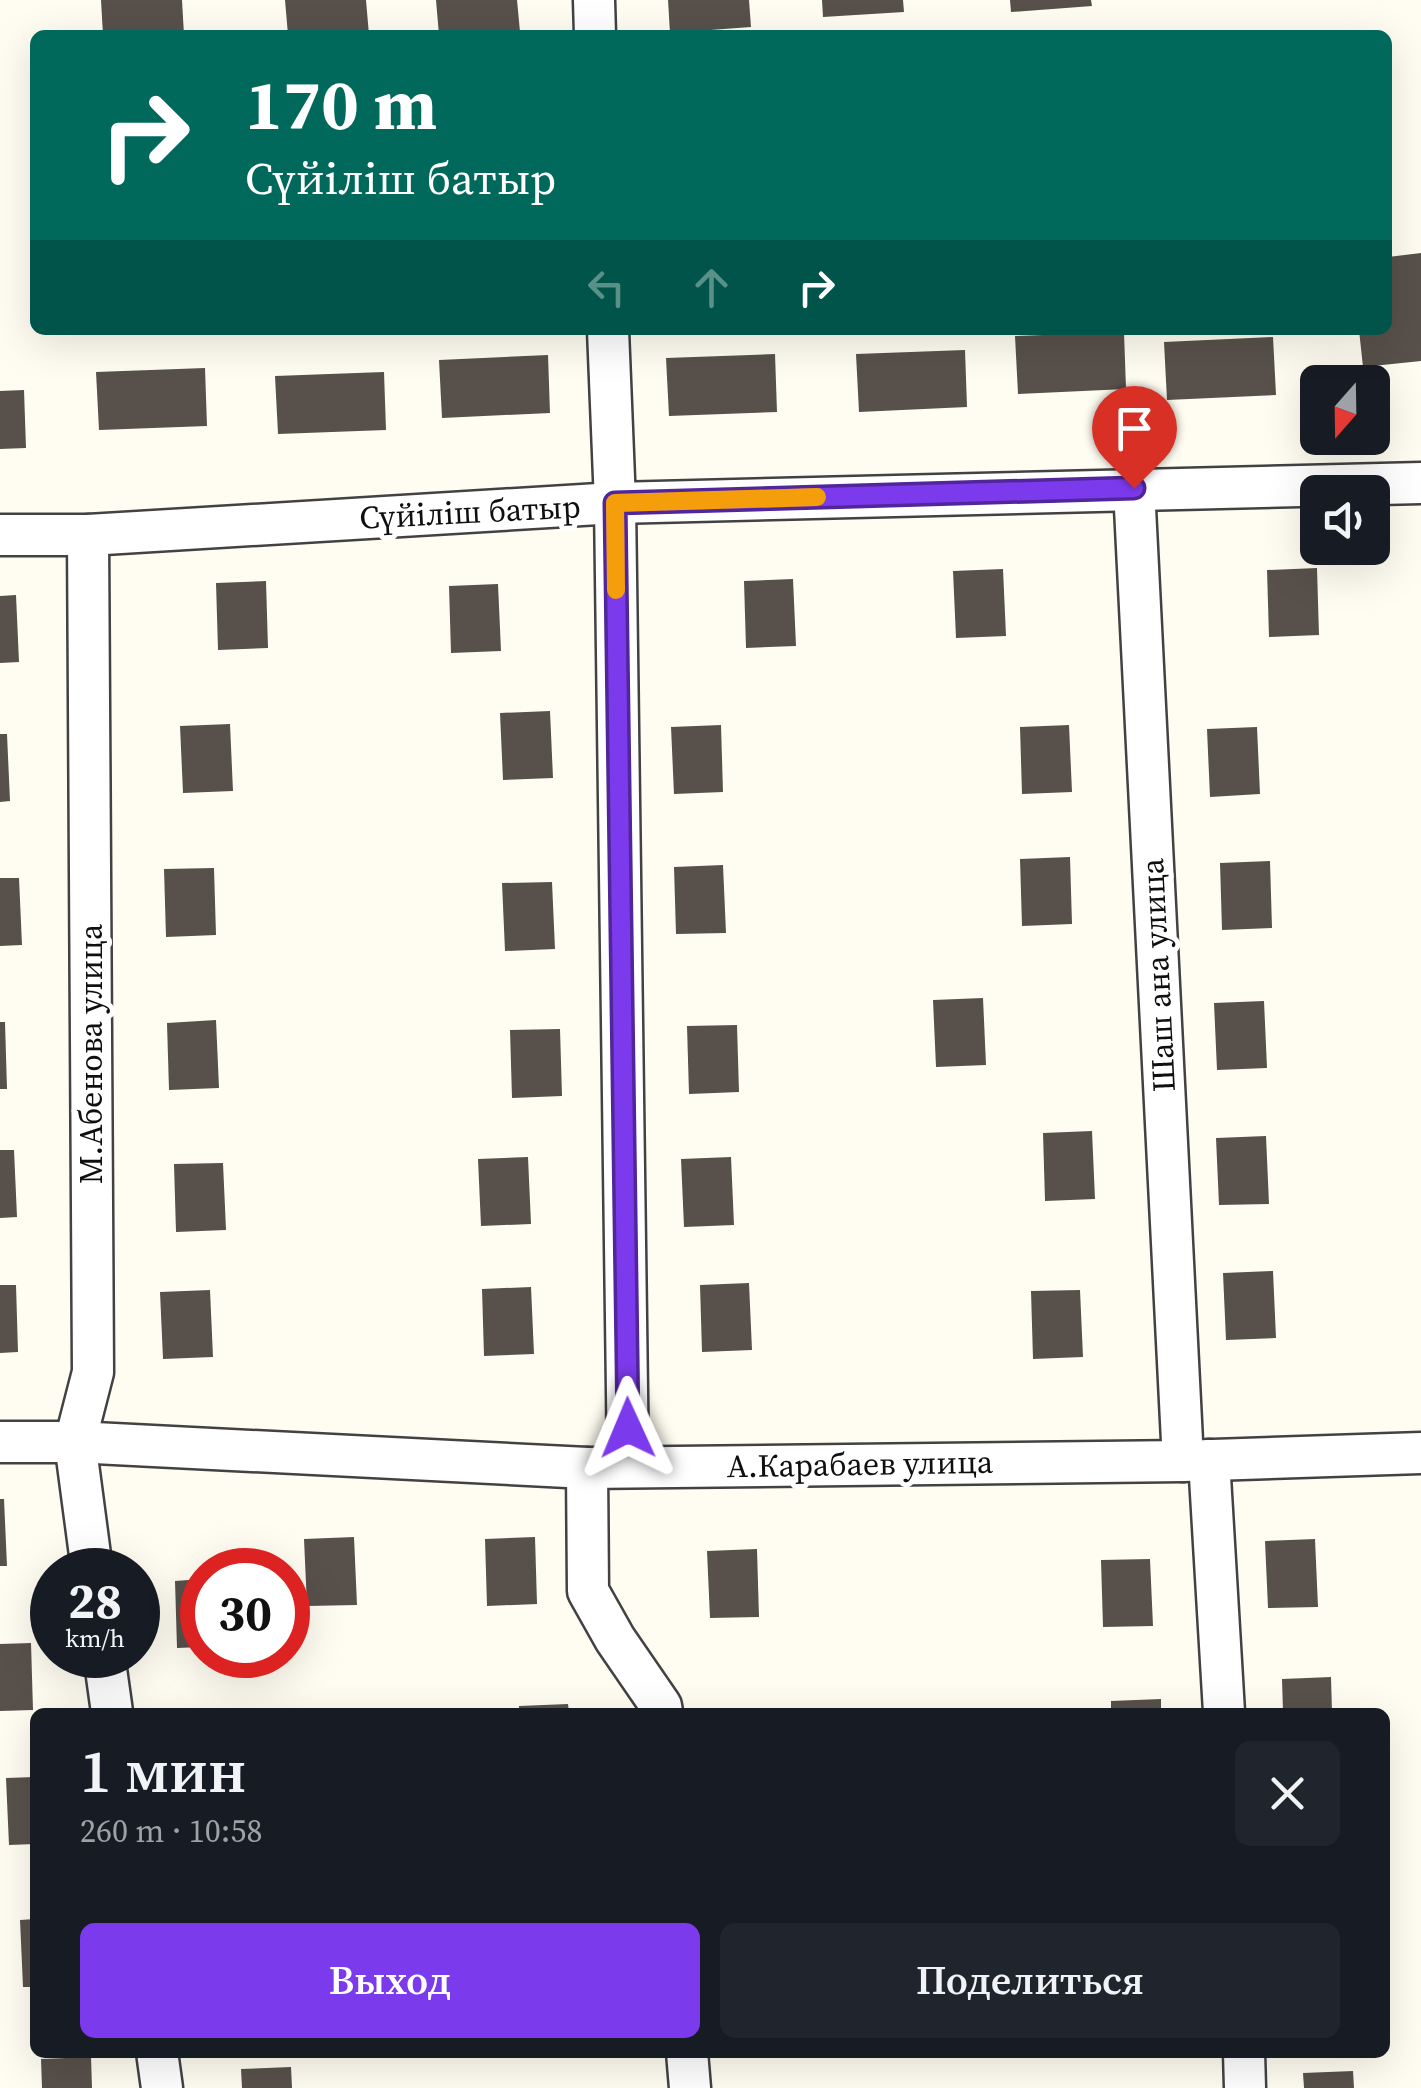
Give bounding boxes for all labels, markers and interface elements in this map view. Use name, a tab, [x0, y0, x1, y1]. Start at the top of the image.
text: 170 m	[245, 56, 437, 152]
icon: right	[80, 70, 210, 200]
text: Сүйіліш батыр	[245, 147, 556, 209]
icon: left	[579, 260, 634, 315]
icon: ahead	[684, 260, 739, 315]
icon: right	[789, 260, 844, 315]
north arrow	[1300, 365, 1390, 455]
map controls	[1300, 365, 1390, 565]
pin	[1092, 386, 1177, 489]
icon: arrive	[1107, 401, 1162, 456]
button: sound	[1300, 475, 1390, 565]
street label: Сүйіліш батыр	[358, 484, 582, 540]
street label: Шаш ана улица	[1130, 856, 1186, 1093]
street label: М.Абенова улица	[69, 923, 113, 1184]
position arrow	[576, 1376, 680, 1480]
street label: А.Карабаев улица	[726, 1440, 994, 1488]
speed limit sign: 30	[180, 1548, 310, 1678]
text: 28	[68, 1566, 122, 1635]
text: km/h	[65, 1621, 125, 1655]
text: 1 мин	[80, 1730, 246, 1812]
button: close	[1235, 1741, 1340, 1846]
text: 260 m · 10:58	[80, 1809, 262, 1853]
button: Выход	[80, 1923, 700, 2038]
button: Поделиться	[720, 1923, 1340, 2038]

